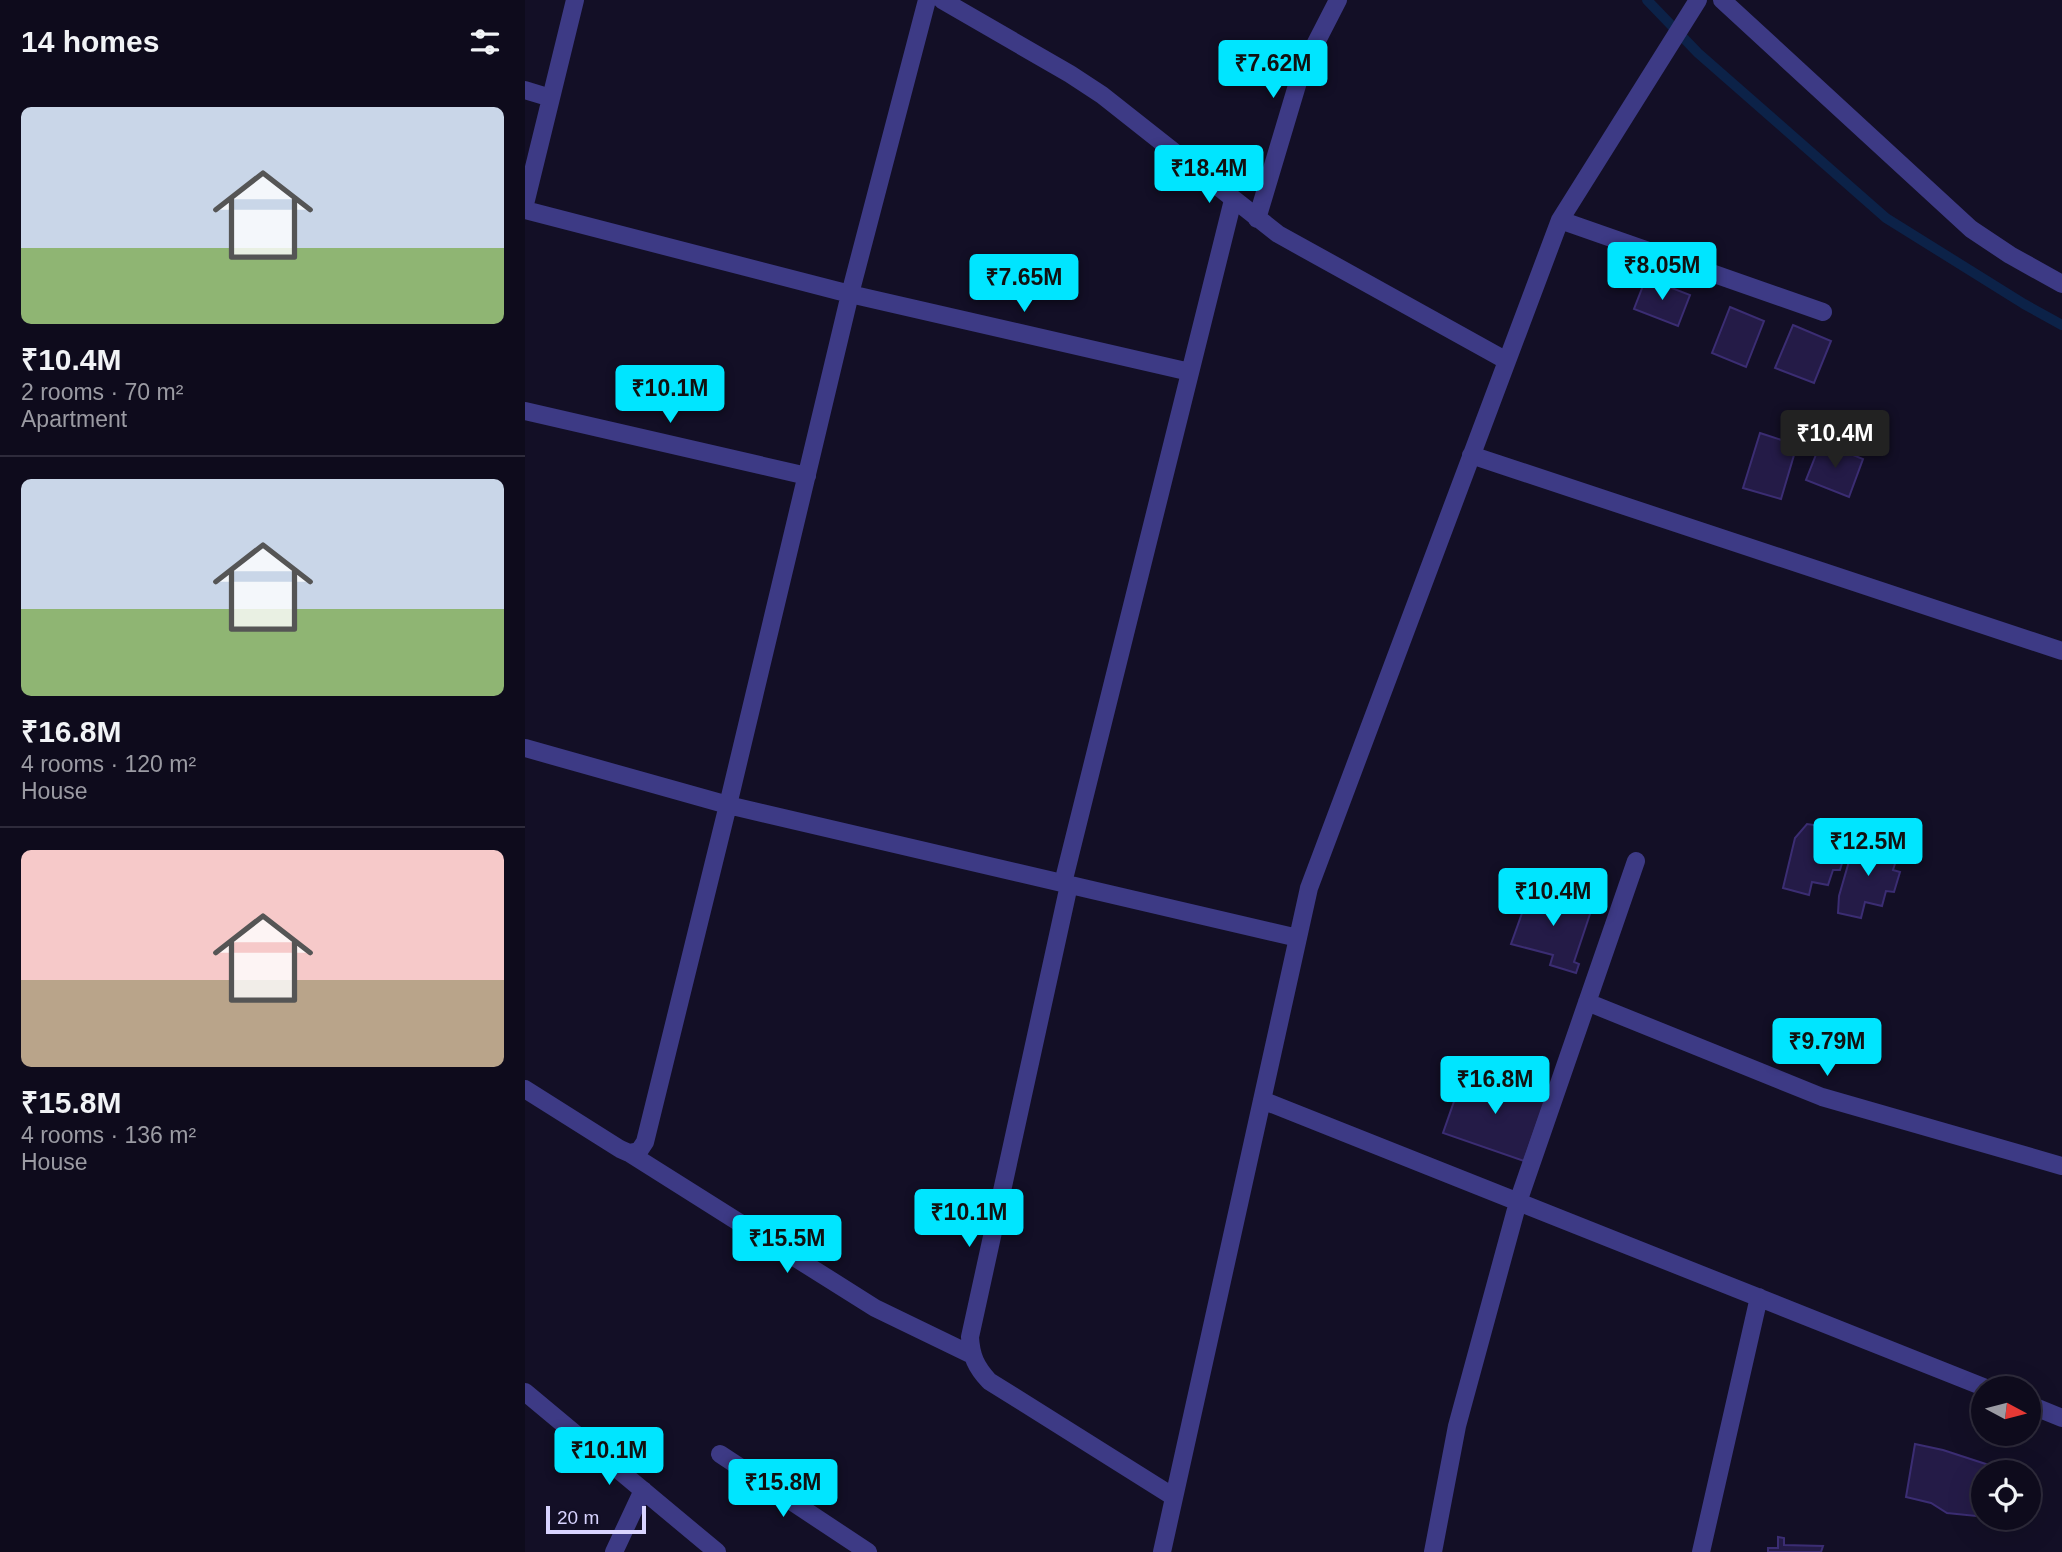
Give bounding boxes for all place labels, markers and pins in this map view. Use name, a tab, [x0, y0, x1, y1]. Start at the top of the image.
pin: ₹7.62M	[1216, 41, 1330, 100]
pin: ₹18.4M	[1152, 146, 1266, 205]
pin: ₹8.05M	[1605, 243, 1719, 302]
pin: ₹7.65M	[967, 254, 1081, 314]
pin: ₹10.1M	[613, 366, 727, 425]
pin: ₹10.4M	[1778, 410, 1892, 470]
pin: ₹12.5M	[1811, 818, 1925, 878]
pin: ₹10.4M	[1496, 869, 1610, 928]
pin: ₹9.79M	[1770, 1018, 1884, 1078]
pin: ₹16.8M	[1438, 1056, 1552, 1116]
pin: ₹10.1M	[912, 1190, 1026, 1249]
pin: ₹15.5M	[730, 1216, 844, 1275]
pin: ₹10.1M	[552, 1428, 666, 1487]
pin: ₹15.8M	[726, 1460, 840, 1519]

